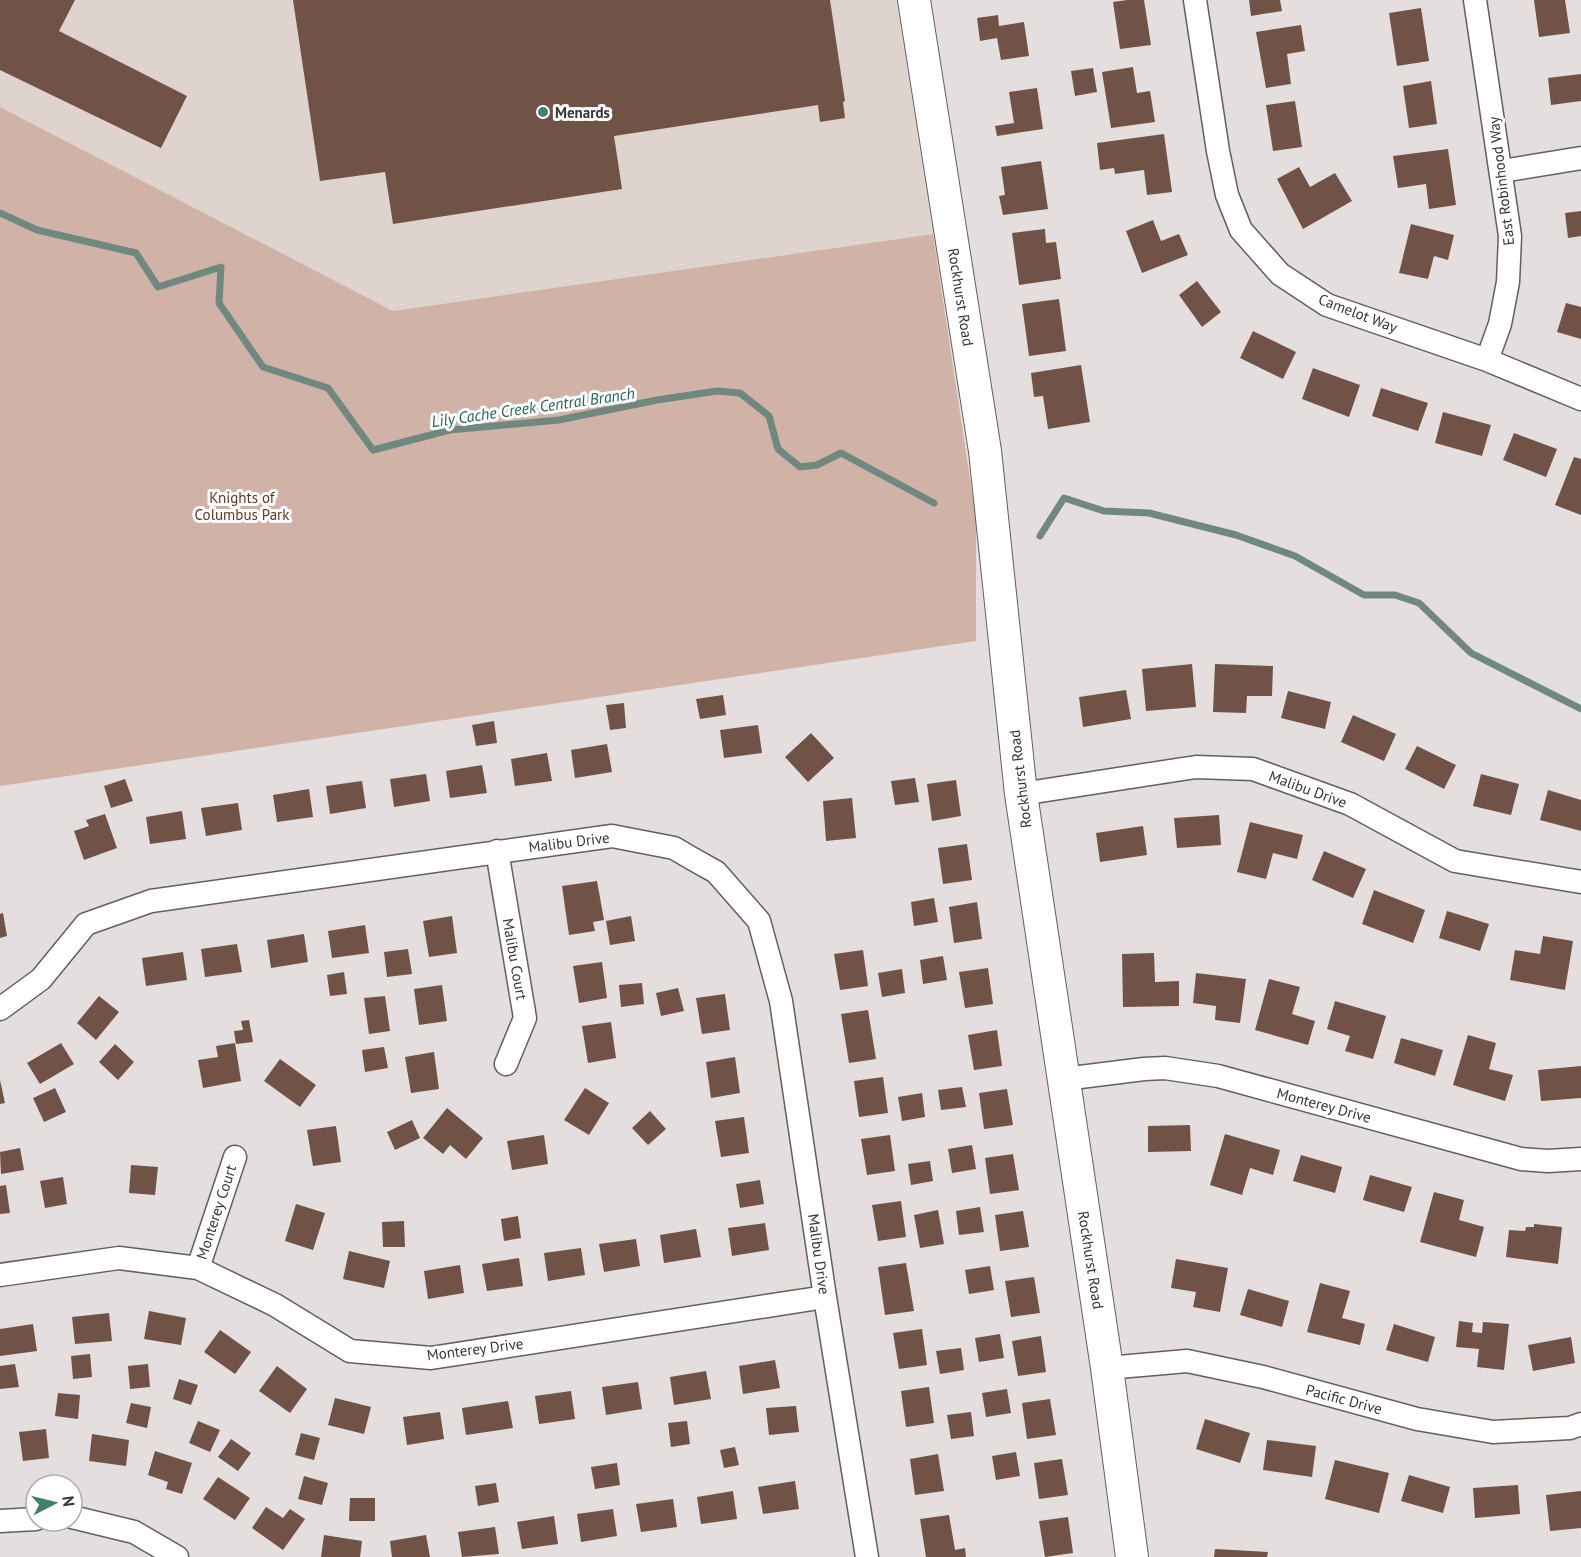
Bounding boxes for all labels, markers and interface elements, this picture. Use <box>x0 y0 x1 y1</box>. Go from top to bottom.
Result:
place label: Menards <box>555 103 610 122</box>
marker: Menards <box>536 105 550 119</box>
street label: East Robinhood Way <box>1484 115 1518 247</box>
street label: Rockhurst Road <box>944 247 978 347</box>
street label: Camelot Way <box>1316 289 1400 337</box>
water label: Lily Cache Creek Central Branch <box>430 383 636 431</box>
park label: Knights of Columbus Park <box>195 488 290 524</box>
street label: Rockhurst Road <box>1005 729 1035 829</box>
street label: Malibu Drive <box>1266 766 1350 812</box>
street label: Malibu Drive <box>527 828 611 856</box>
street label: Malibu Court <box>498 917 532 1001</box>
street label: Monterey Drive <box>1275 1083 1373 1127</box>
street label: Monterey Court <box>192 1162 240 1262</box>
street label: Rockhurst Road <box>1074 1210 1108 1310</box>
street label: Malibu Drive <box>804 1212 834 1296</box>
street label: Monterey Drive <box>426 1334 524 1364</box>
street label: Pacific Drive <box>1304 1380 1384 1418</box>
north arrow <box>24 1473 84 1533</box>
text: N <box>58 1495 79 1508</box>

